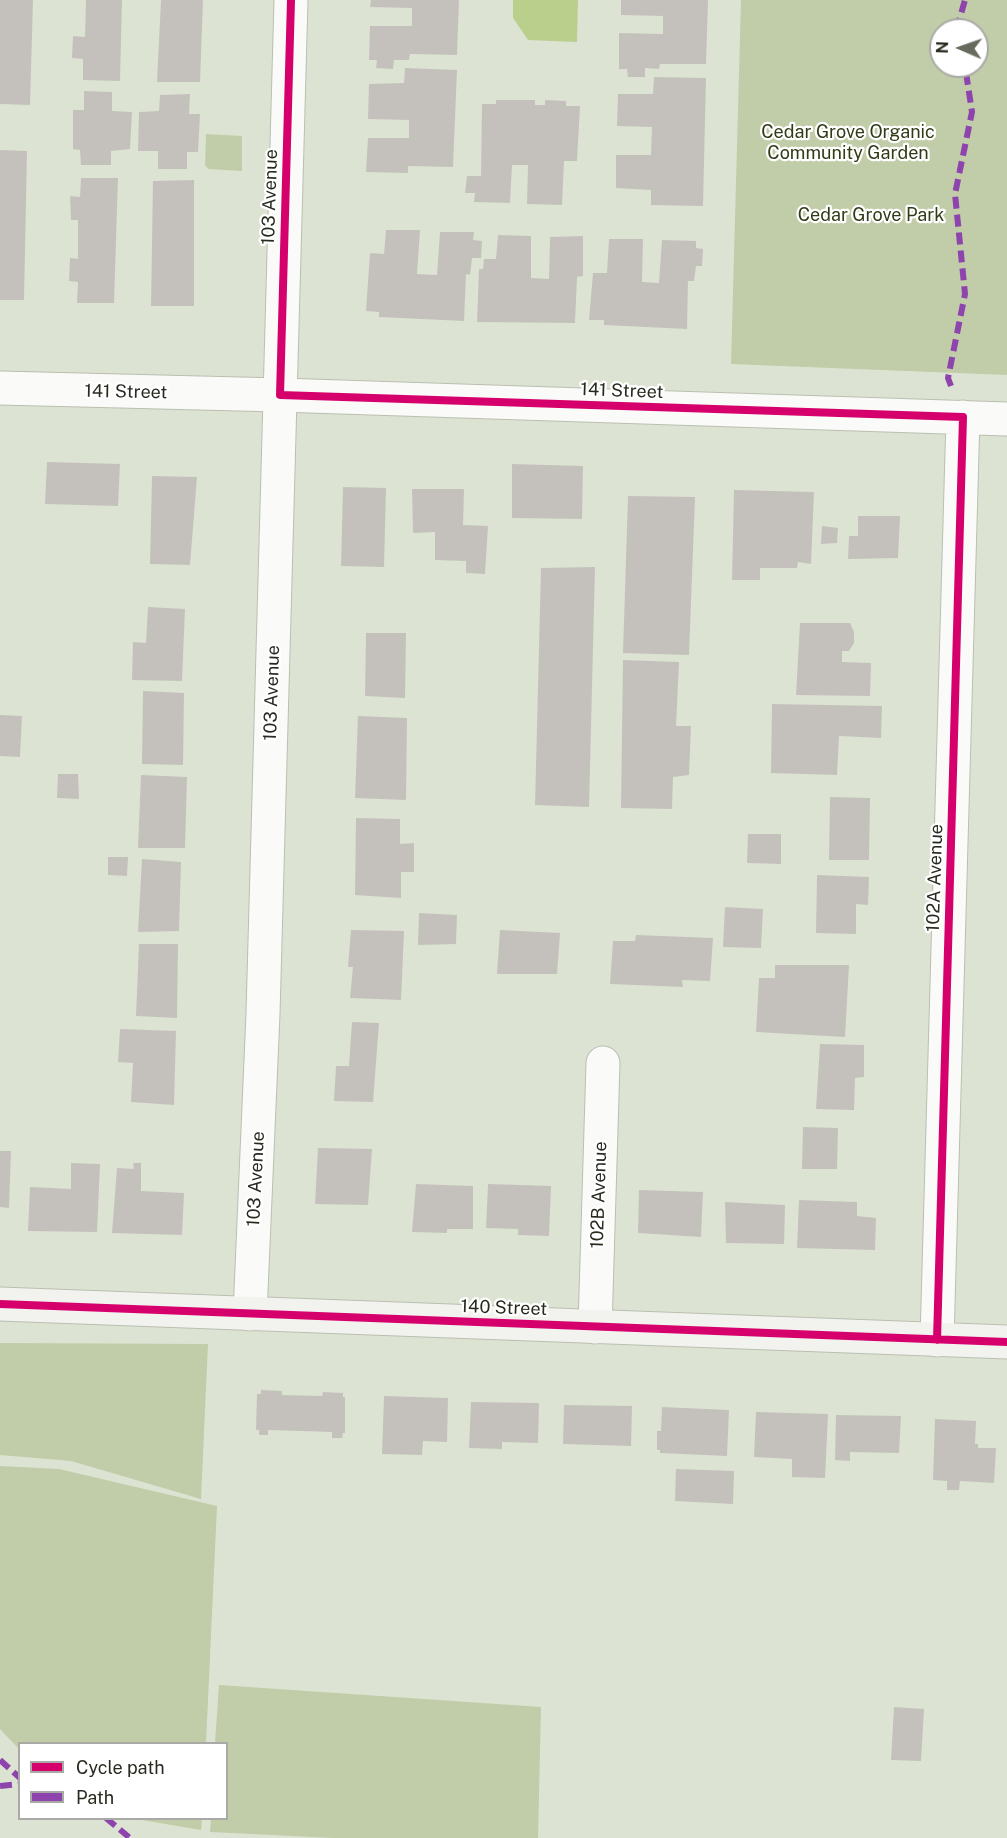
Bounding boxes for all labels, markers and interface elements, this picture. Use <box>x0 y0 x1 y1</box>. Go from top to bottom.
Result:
north arrow <box>929 18 989 78</box>
text: N <box>933 41 952 54</box>
park label: Cedar Grove Organic Community Garden <box>761 121 935 164</box>
street label: 103 Avenue <box>258 149 282 245</box>
park label: Cedar Grove Park <box>798 204 944 226</box>
street label: 141 Street <box>580 379 664 403</box>
street label: 141 Street <box>84 380 168 404</box>
street label: 103 Avenue <box>260 645 284 741</box>
street label: 102A Avenue <box>922 824 948 932</box>
street label: 103 Avenue <box>243 1131 269 1227</box>
street label: 102B Avenue <box>586 1141 612 1249</box>
street label: 140 Street <box>460 1296 548 1320</box>
legend <box>18 1742 228 1820</box>
text: Cycle path <box>76 1757 165 1778</box>
text: Path <box>76 1787 114 1808</box>

